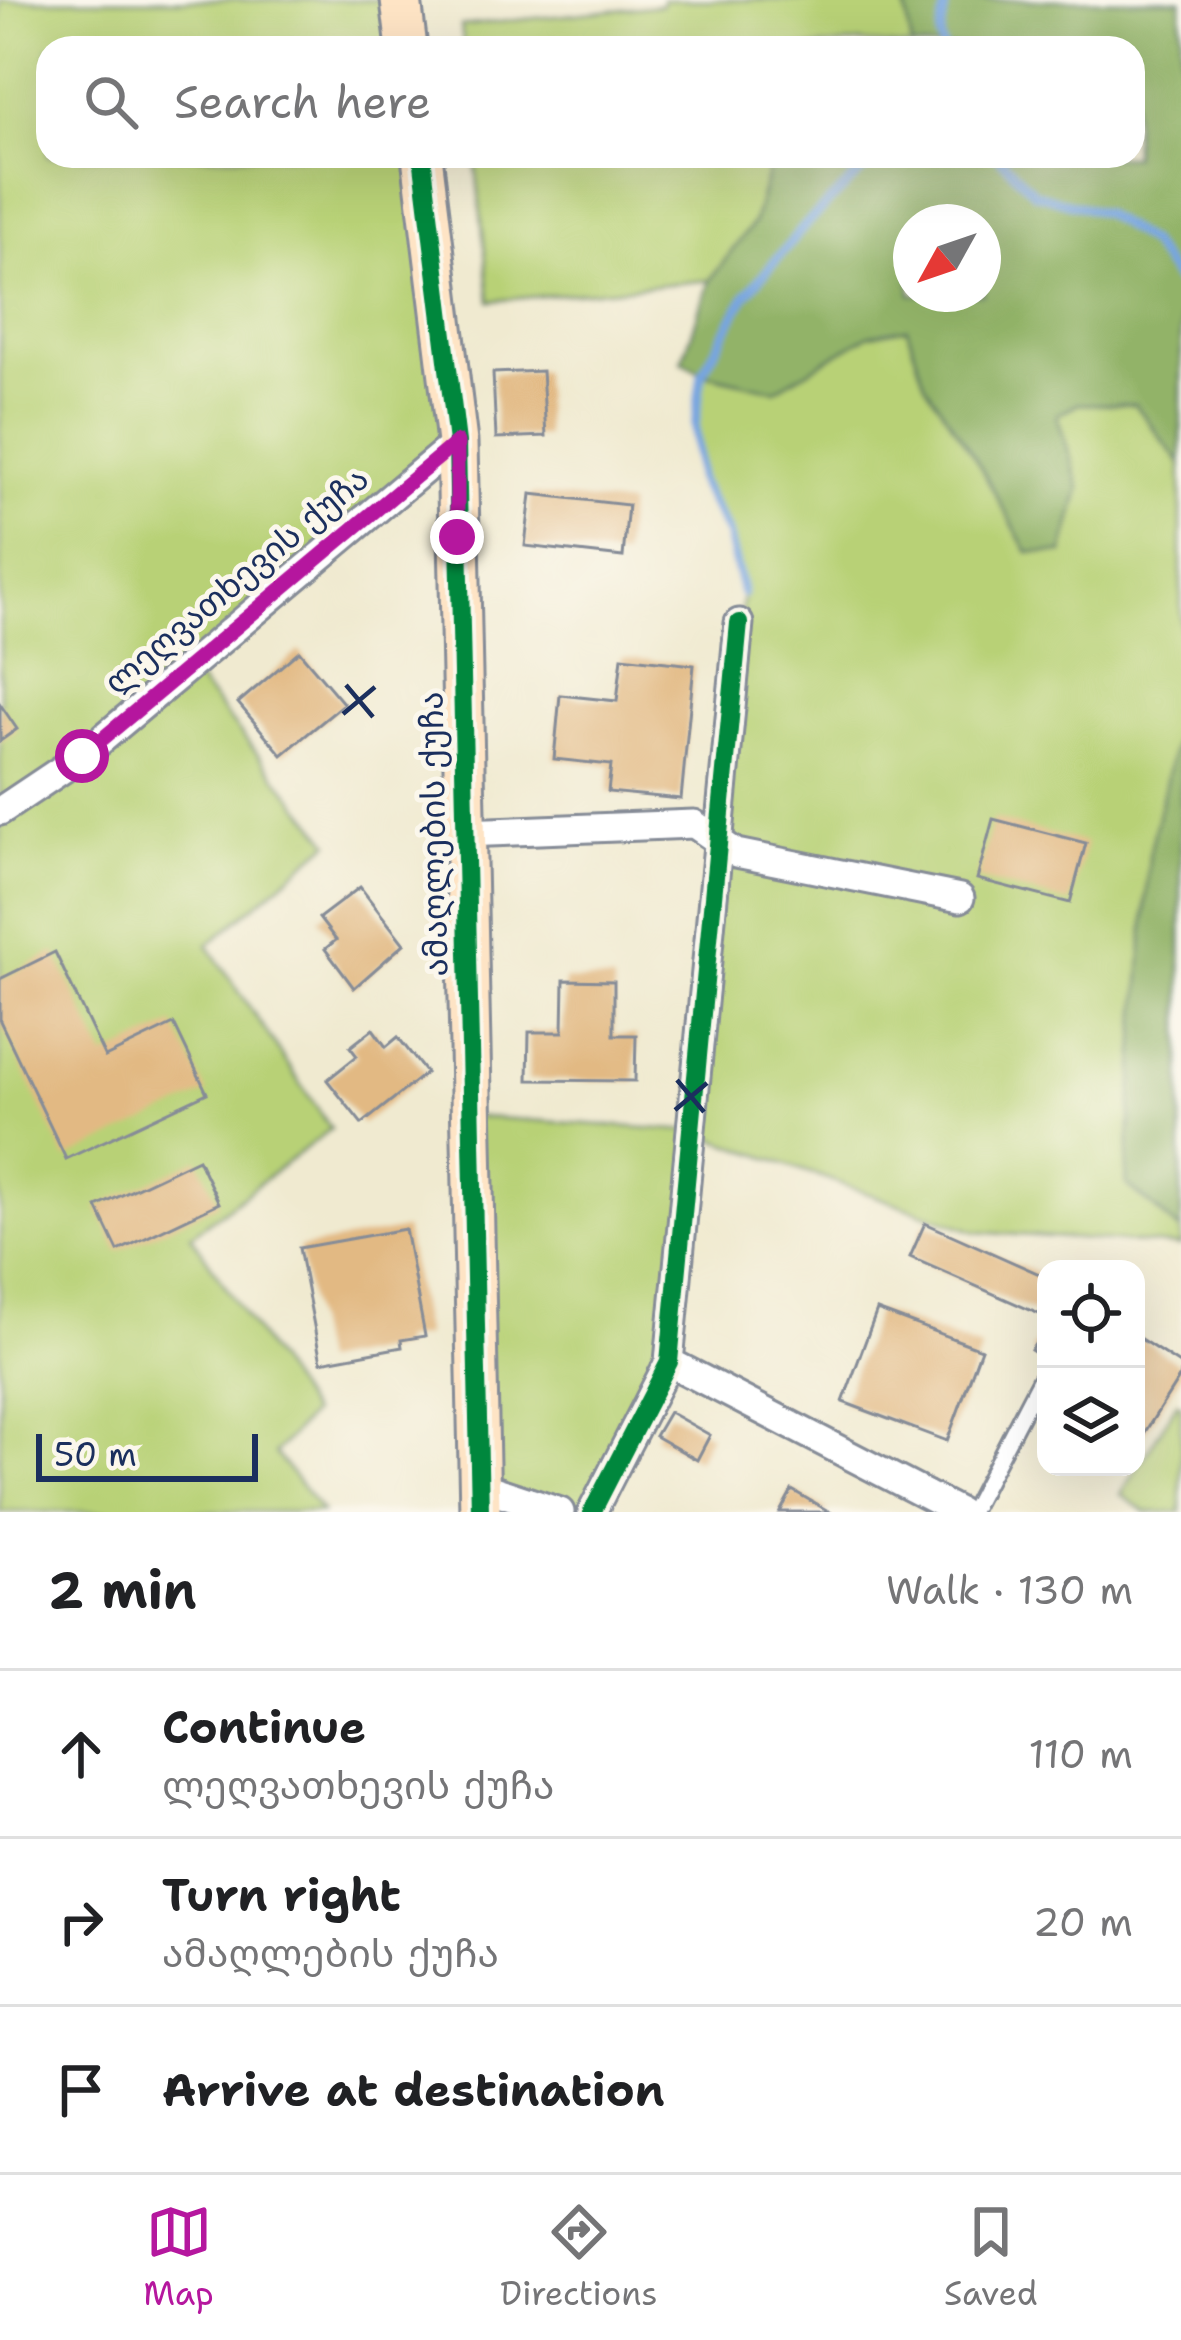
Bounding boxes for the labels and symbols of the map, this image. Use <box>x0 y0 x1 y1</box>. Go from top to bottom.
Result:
north arrow <box>893 204 1001 312</box>
street label: ლეღვათხევის ქუჩა <box>95 456 378 704</box>
route end <box>430 510 484 564</box>
street label: ამაღლების ქუჩა <box>409 691 458 977</box>
route start <box>55 729 109 783</box>
scale bar <box>36 1428 258 1481</box>

